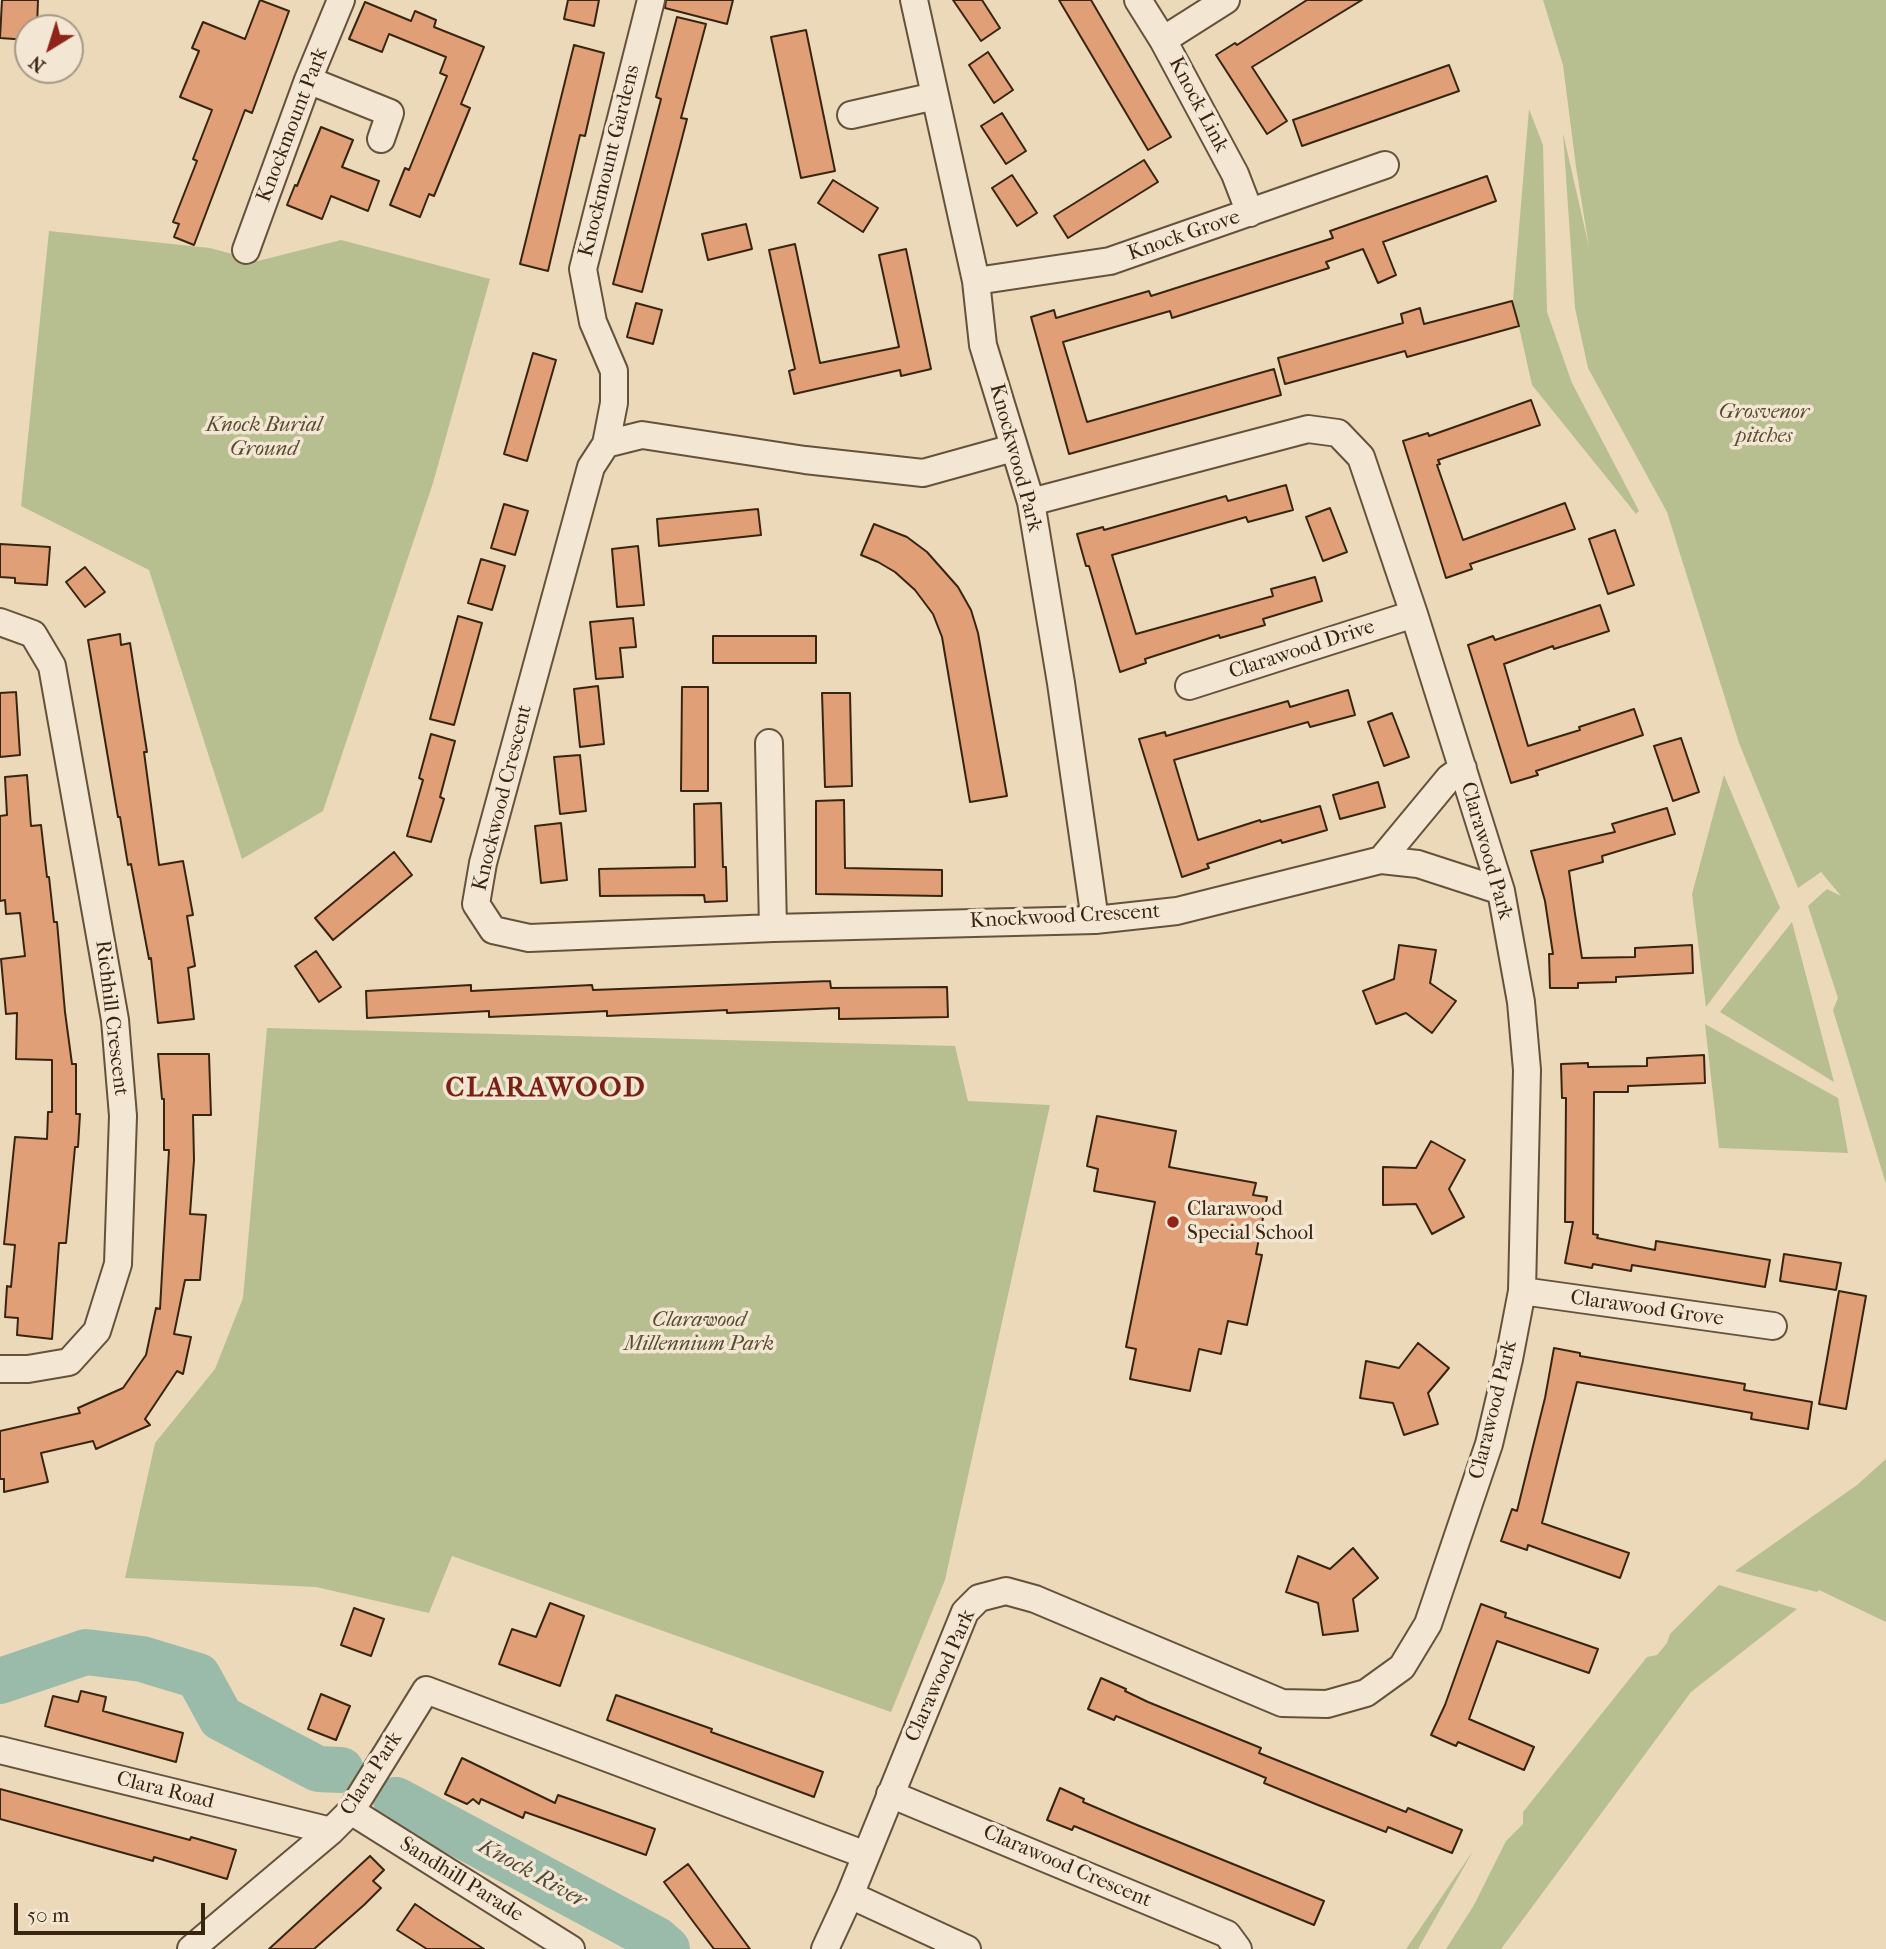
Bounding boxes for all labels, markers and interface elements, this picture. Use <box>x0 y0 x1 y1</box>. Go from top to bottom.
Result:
north arrow <box>14 14 84 84</box>
street label: Knockmount Park <box>252 44 334 206</box>
text: N <box>25 51 50 77</box>
street label: Knock Link <box>1162 53 1234 157</box>
street label: Knockmount Gardens <box>574 62 646 260</box>
street label: Knock Grove <box>1125 205 1243 267</box>
street label: Knockwood Park <box>983 381 1047 535</box>
park label: Grosvenor pitches <box>1719 400 1809 450</box>
park label: Knock Burial Ground <box>206 413 322 463</box>
street label: Clarawood Drive <box>1226 615 1378 685</box>
street label: Knockwood Crescent <box>468 702 538 894</box>
street label: Clarawood Park <box>1454 779 1518 923</box>
street label: Knockwood Crescent <box>969 899 1161 935</box>
street label: Richhill Crescent <box>89 939 133 1097</box>
district label: CLARAWOOD <box>447 1072 645 1106</box>
place label: Clarawood Special School <box>1187 1197 1314 1247</box>
marker: Clarawood Special School <box>1165 1214 1181 1230</box>
street label: Clarawood Grove <box>1569 1286 1725 1332</box>
park label: Clarawood Millennium Park <box>624 1308 774 1358</box>
street label: Clarawood Park <box>1465 1338 1523 1482</box>
street label: Clarawood Park <box>901 1606 981 1746</box>
street label: Clara Park <box>336 1727 408 1821</box>
street label: Clara Road <box>114 1767 216 1815</box>
street label: Clarawood Crescent <box>979 1820 1155 1914</box>
street label: Sandhill Parade <box>395 1832 527 1928</box>
water label: Knock River <box>473 1833 591 1915</box>
scale bar <box>18 1890 208 1934</box>
text: 50 m <box>27 1903 70 1927</box>

